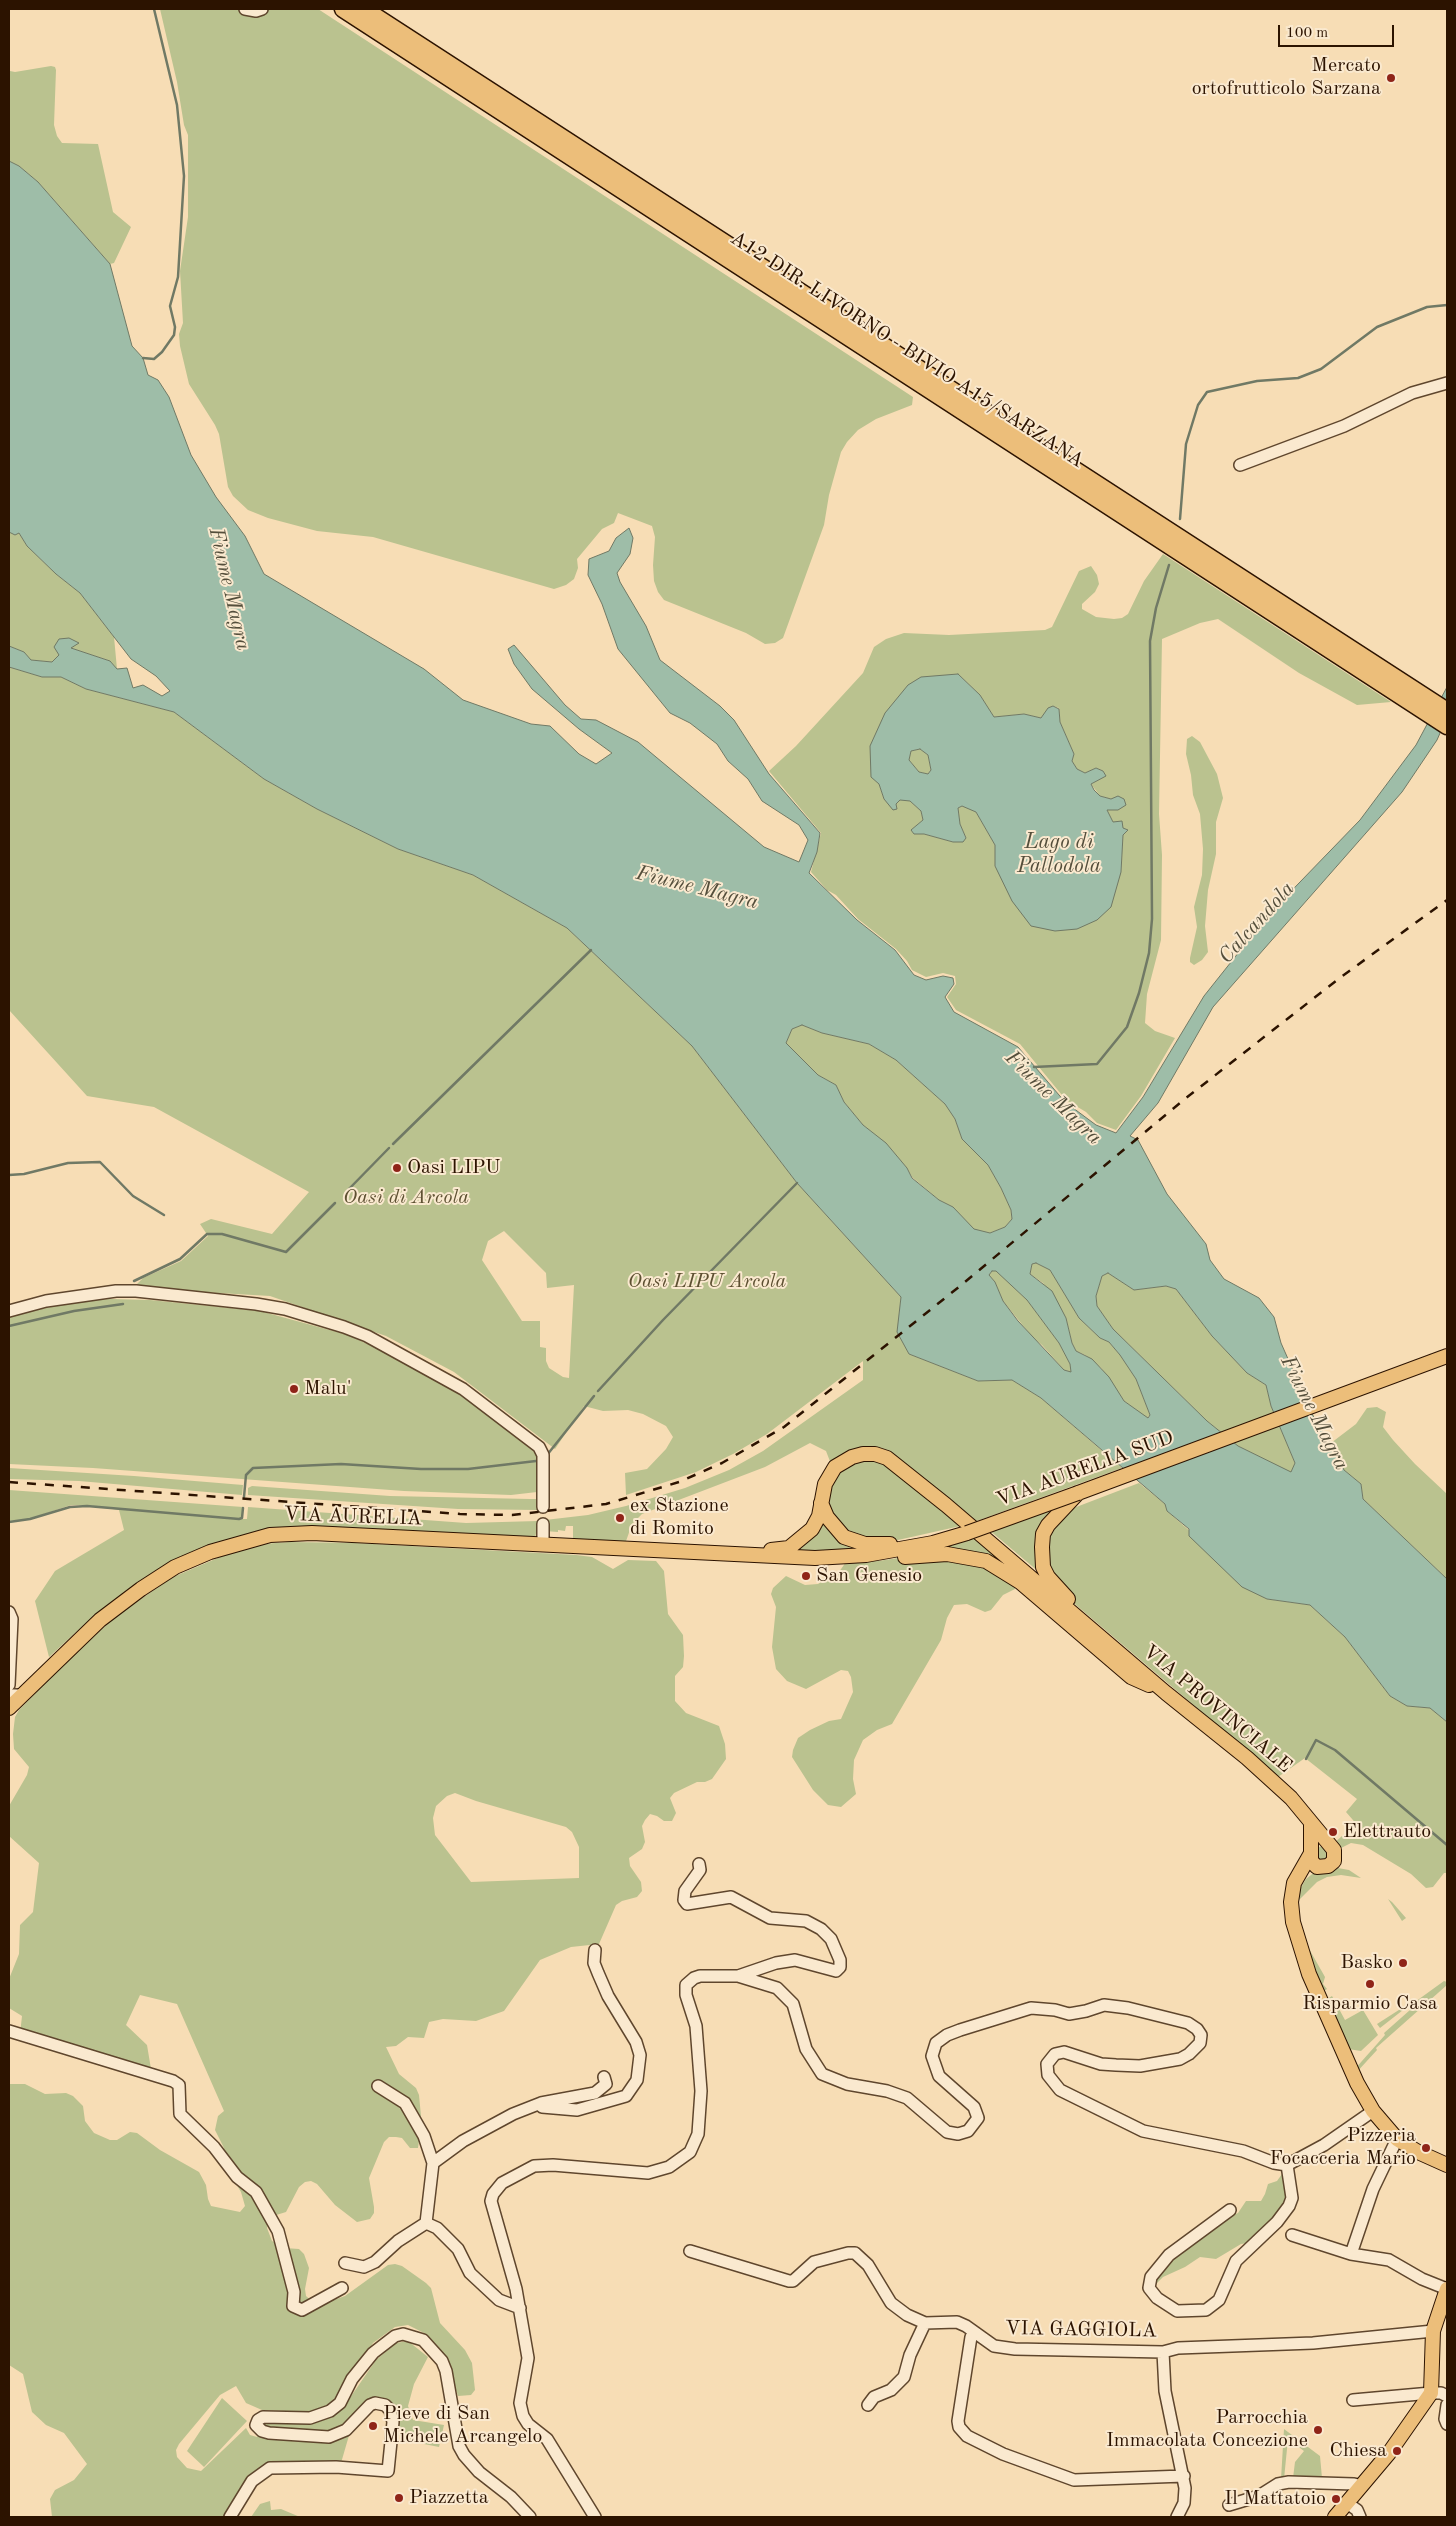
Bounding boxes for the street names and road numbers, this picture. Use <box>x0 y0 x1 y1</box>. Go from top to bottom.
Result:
street label: A12 DIR. LIVORNO - BIVIO A15/SARZANA <box>726 226 1088 474</box>
street label: VIA AURELIA SUD <box>993 1426 1177 1512</box>
street label: VIA AURELIA <box>284 1503 422 1531</box>
street label: VIA PROVINCIALE <box>1138 1640 1296 1778</box>
street label: VIA GAGGIOLA <box>1005 2317 1157 2343</box>

